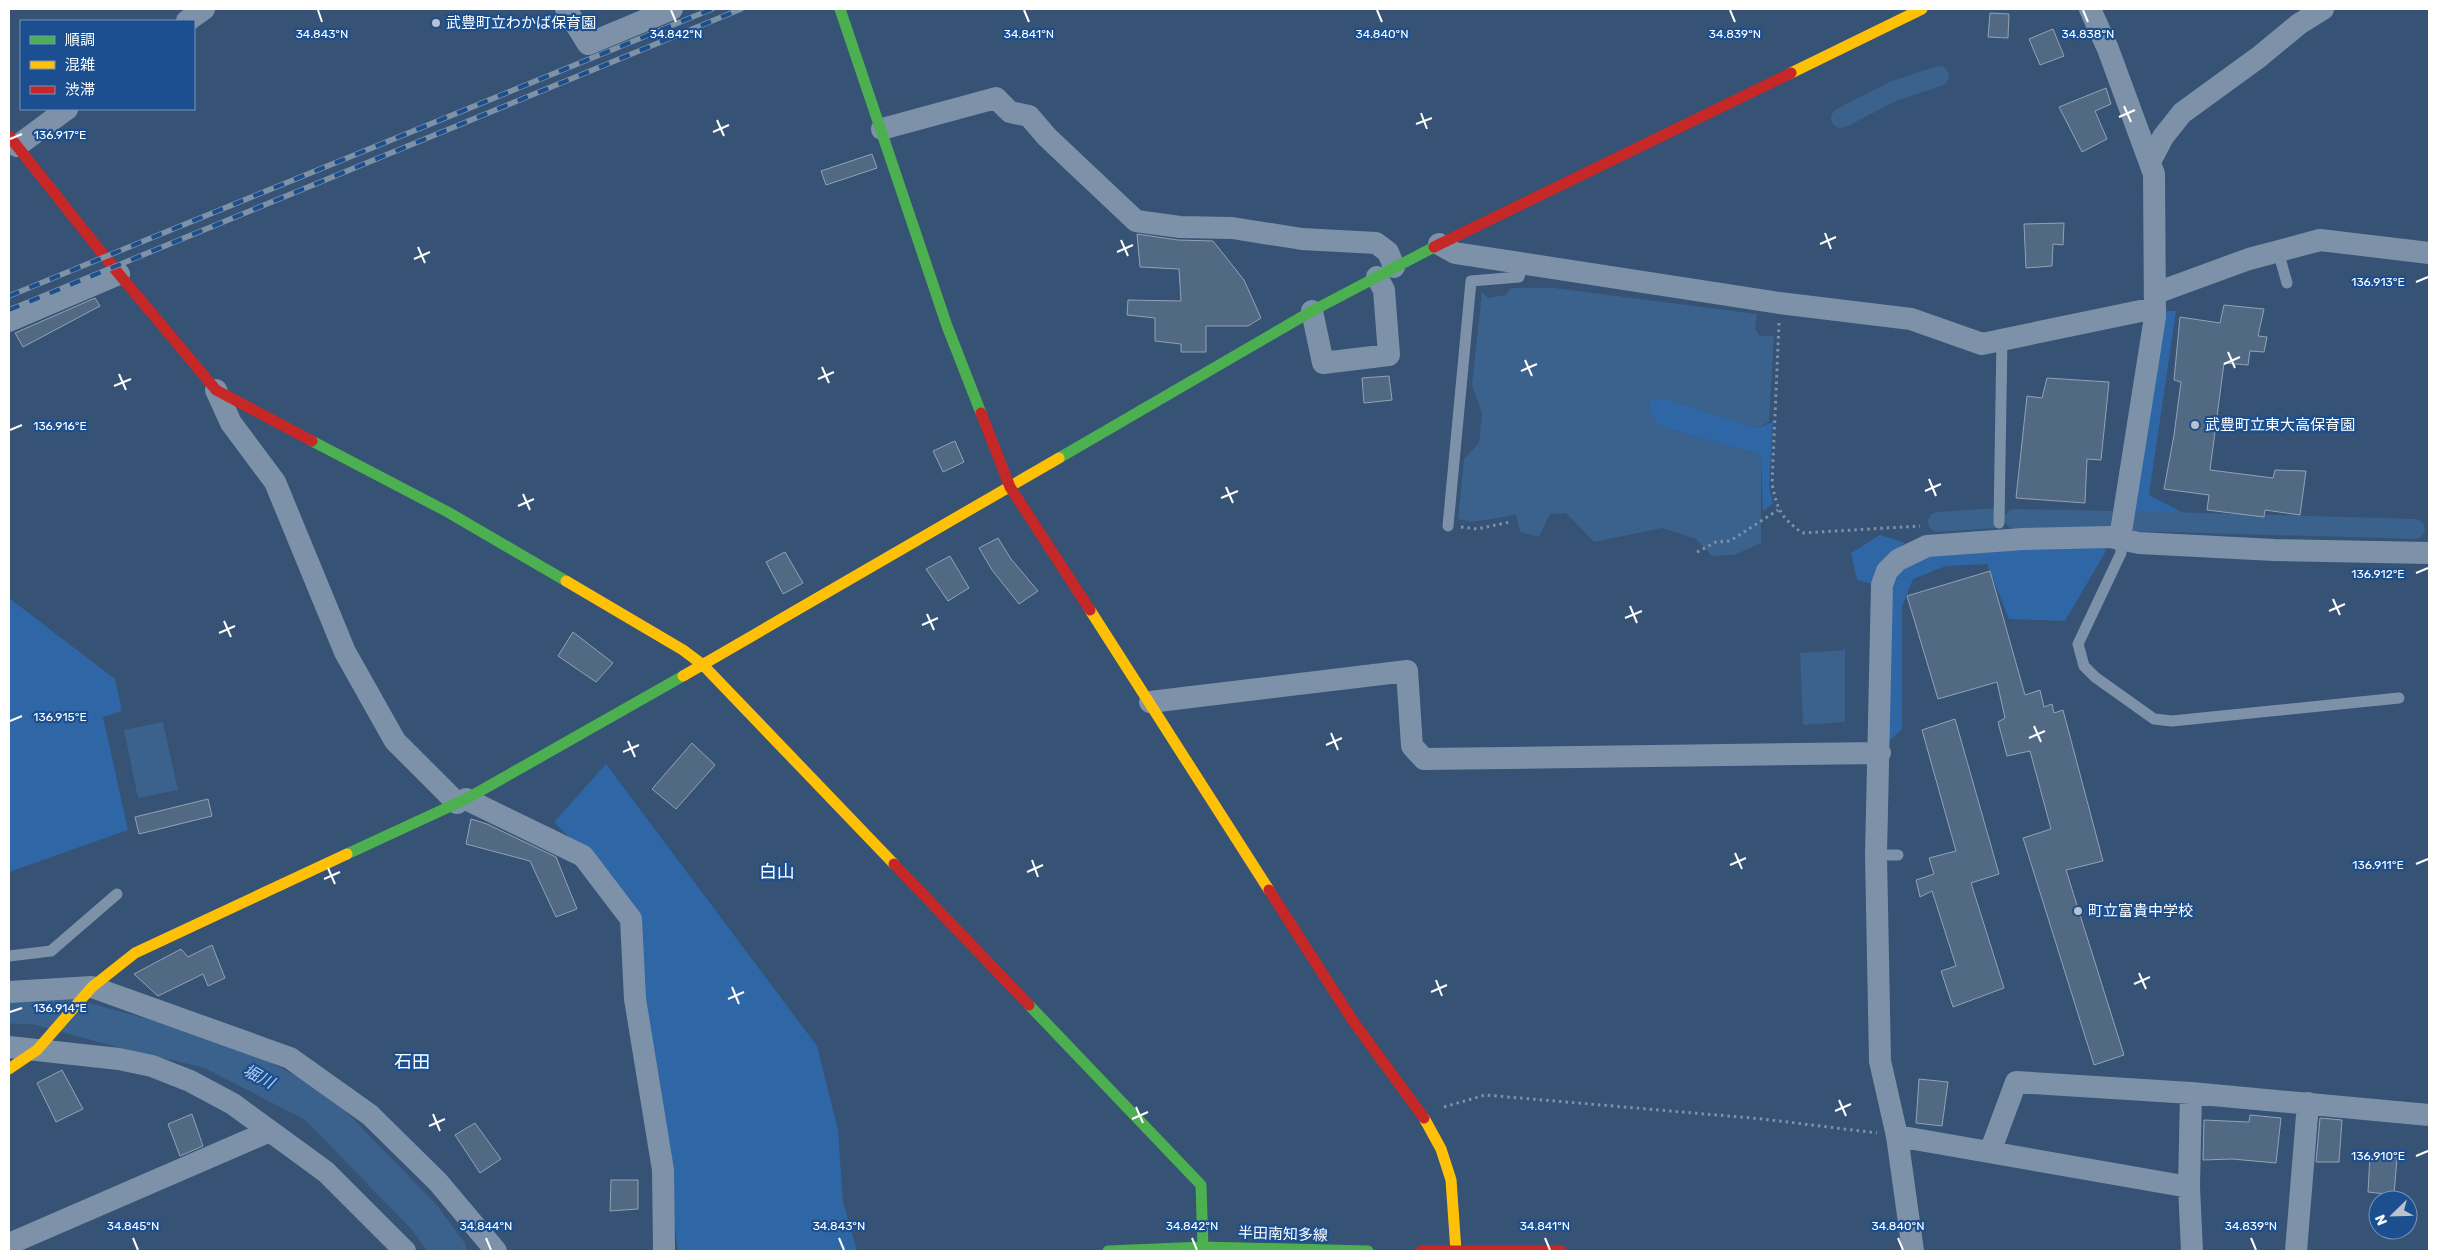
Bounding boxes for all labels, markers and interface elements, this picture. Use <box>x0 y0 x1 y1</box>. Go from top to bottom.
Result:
place label: 武豊町立わかば保育園 <box>446 14 596 32</box>
marker: 武豊町立わかば保育園 <box>430 17 442 29</box>
legend <box>20 20 195 110</box>
text: 34.843°N <box>296 27 348 41</box>
text: 34.842°N <box>650 27 702 41</box>
text: 34.841°N <box>1004 27 1054 41</box>
text: 34.840°N <box>1355 27 1409 41</box>
text: 34.839°N <box>1709 27 1761 41</box>
text: 34.838°N <box>2062 27 2114 41</box>
text: 順調 <box>65 31 95 49</box>
text: 混雑 <box>65 56 95 74</box>
text: 渋滞 <box>65 81 95 99</box>
text: 136.917°E <box>34 128 86 142</box>
text: 136.913°E <box>2351 275 2405 289</box>
place label: 武豊町立東大高保育園 <box>2205 416 2355 434</box>
text: 136.916°E <box>33 419 87 433</box>
marker: 武豊町立東大高保育園 <box>2189 419 2201 431</box>
text: 136.912°E <box>2351 567 2405 581</box>
text: 136.915°E <box>33 710 87 724</box>
text: 136.911°E <box>2352 858 2404 872</box>
district label: 白山 <box>759 861 795 883</box>
place label: 町立富貴中学校 <box>2088 902 2193 920</box>
marker: 町立富貴中学校 <box>2072 905 2084 917</box>
text: 136.914°E <box>33 1001 87 1015</box>
district label: 石田 <box>394 1051 430 1073</box>
water label: 堀川 <box>240 1061 279 1093</box>
text: 136.910°E <box>2351 1149 2405 1163</box>
north arrow <box>2368 1190 2418 1240</box>
text: N <box>2372 1212 2391 1228</box>
text: 34.845°N <box>107 1219 159 1233</box>
text: 34.844°N <box>460 1219 512 1233</box>
text: 34.843°N <box>813 1219 865 1233</box>
text: 34.842°N <box>1166 1219 1218 1233</box>
text: 34.841°N <box>1520 1219 1570 1233</box>
text: 34.840°N <box>1871 1219 1925 1233</box>
text: 34.839°N <box>2225 1219 2277 1233</box>
street label: 半田南知多線 <box>1238 1223 1328 1245</box>

